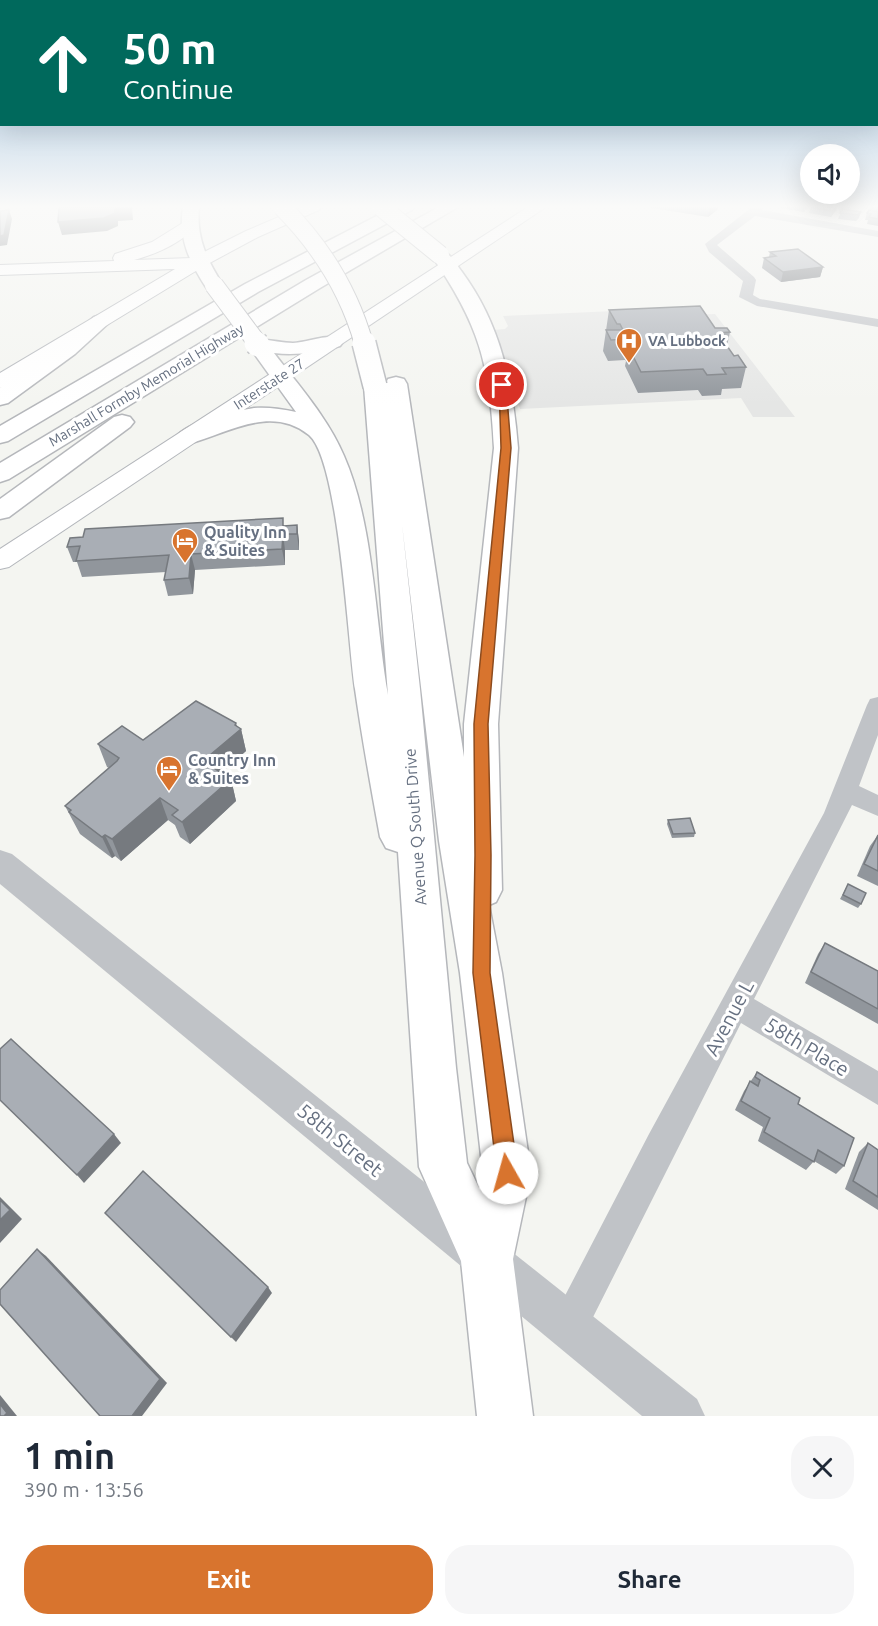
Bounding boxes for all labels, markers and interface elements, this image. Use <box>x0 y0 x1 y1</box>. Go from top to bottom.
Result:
icon: ahead <box>24 24 102 102</box>
text: 50 m <box>123 25 217 72</box>
text: Continue <box>123 74 234 104</box>
map controls <box>800 144 860 204</box>
button: sound <box>800 144 860 204</box>
street label: Marshall Formby Memorial Highway <box>46 320 247 450</box>
hospital icon: VA Lubbock <box>614 326 644 364</box>
place label: VA Lubbock <box>648 333 726 349</box>
street label: Interstate 27 <box>231 355 307 413</box>
pin <box>476 359 527 410</box>
icon: arrive <box>485 368 518 401</box>
place label: Quality Inn & Suites <box>204 523 287 559</box>
hotel icon: Quality Inn & Suites <box>170 526 200 564</box>
street label: Avenue Q South Drive <box>401 748 429 906</box>
place label: Country Inn & Suites <box>188 751 276 787</box>
hotel icon: Country Inn & Suites <box>154 754 184 792</box>
street label: Avenue L <box>699 976 758 1059</box>
street label: 58th Place <box>761 1012 854 1081</box>
street label: 58th Street <box>293 1098 387 1181</box>
position arrow <box>475 1141 539 1205</box>
text: 1 min <box>24 1435 115 1476</box>
button: close <box>791 1436 854 1499</box>
text: 390 m · 13:56 <box>24 1478 144 1501</box>
button: Exit <box>24 1545 433 1614</box>
button: Share <box>445 1545 854 1614</box>

